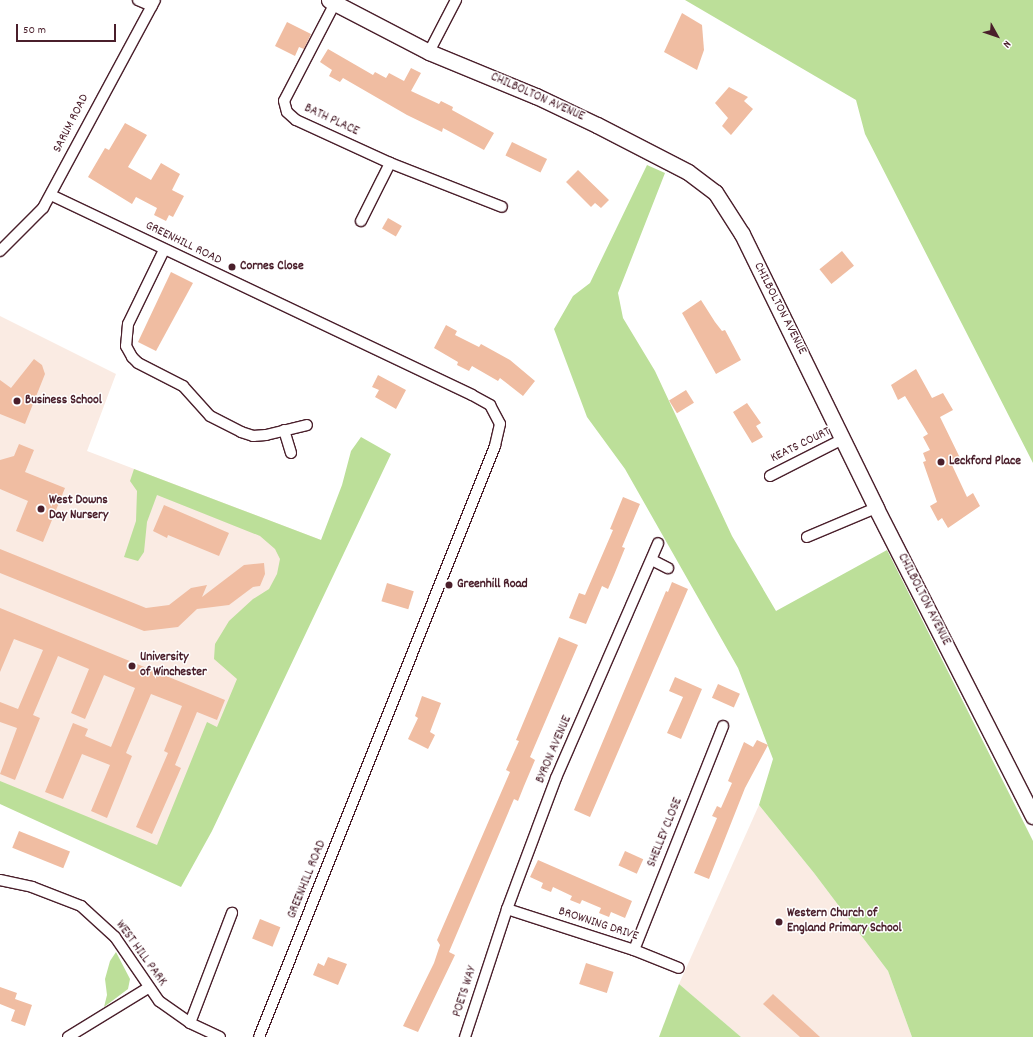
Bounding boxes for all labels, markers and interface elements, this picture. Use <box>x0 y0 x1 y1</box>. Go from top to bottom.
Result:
scale bar <box>18 16 118 42</box>
north arrow <box>977 16 1017 56</box>
text: 50 m <box>23 22 46 39</box>
text: N <box>998 36 1014 51</box>
street label: CHILBOLTON AVENUE <box>488 70 586 126</box>
street label: SARUM ROAD <box>51 92 93 156</box>
street label: BATH PLACE <box>301 102 361 140</box>
street label: GREENHILL ROAD <box>142 219 224 269</box>
place label: Cornes Close <box>240 259 304 275</box>
street label: CHILBOLTON AVENUE <box>749 260 809 358</box>
marker: Cornes Close <box>227 262 237 272</box>
place label: Business School <box>25 393 102 409</box>
marker: Business School <box>12 396 22 406</box>
street label: KEATS COURT <box>769 425 833 467</box>
place label: Leckford Place <box>949 454 1021 470</box>
marker: Leckford Place <box>936 457 946 467</box>
place label: West Downs Day Nursery <box>49 494 108 525</box>
marker: West Downs Day Nursery <box>36 504 46 514</box>
street label: CHILBOLTON AVENUE <box>893 551 953 649</box>
place label: Greenhill Road <box>457 577 528 593</box>
marker: Greenhill Road <box>444 580 454 590</box>
place label: University of Winchester <box>140 651 207 682</box>
marker: University of Winchester <box>127 661 137 671</box>
street label: BYRON AVENUE <box>534 714 576 786</box>
street label: SHELLEY CLOSE <box>645 796 687 870</box>
street label: GREENHILL ROAD <box>285 839 331 921</box>
street label: BROWNING DRIVE <box>556 905 640 945</box>
place label: Western Church of England Primary School <box>787 907 902 938</box>
marker: Western Church of England Primary School <box>774 917 784 927</box>
street label: WEST HILL PARK <box>111 918 169 990</box>
street label: POETS WAY <box>450 965 482 1019</box>

